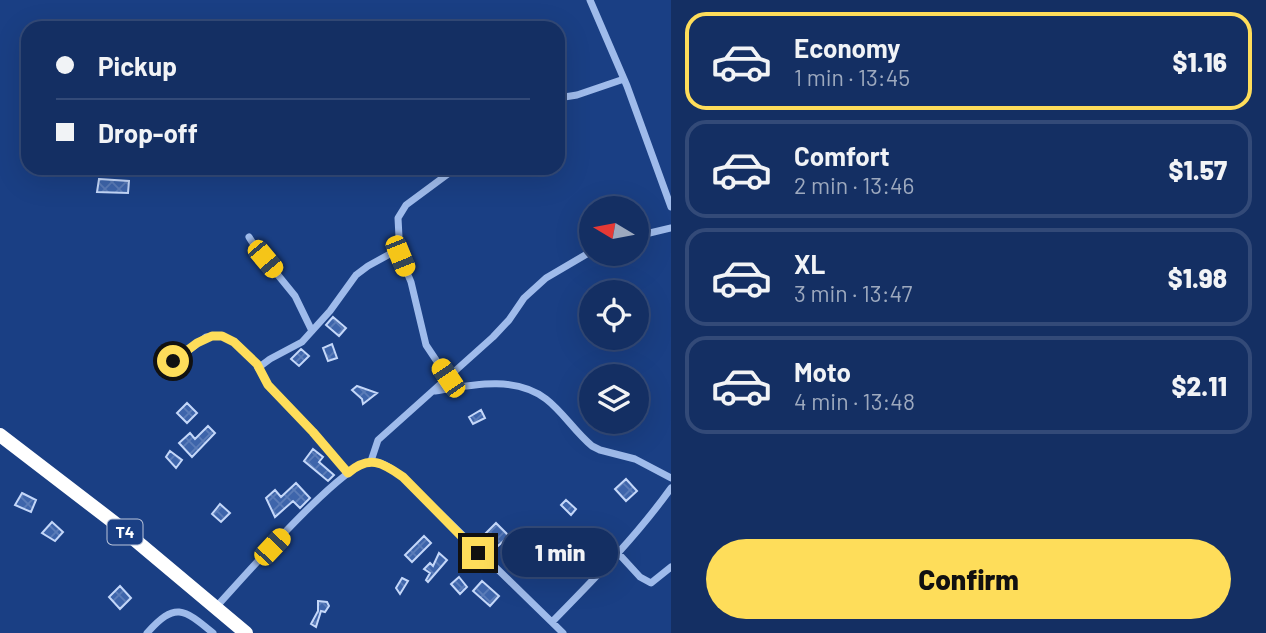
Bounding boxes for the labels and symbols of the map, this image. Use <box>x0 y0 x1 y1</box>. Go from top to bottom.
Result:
north arrow <box>579 196 649 266</box>
car <box>383 233 418 279</box>
car <box>244 236 287 282</box>
route start <box>157 345 189 377</box>
car <box>428 355 469 401</box>
road number: T4 <box>108 520 142 544</box>
car <box>250 524 295 570</box>
callout: 1 min <box>503 528 618 578</box>
route end <box>462 537 494 569</box>

